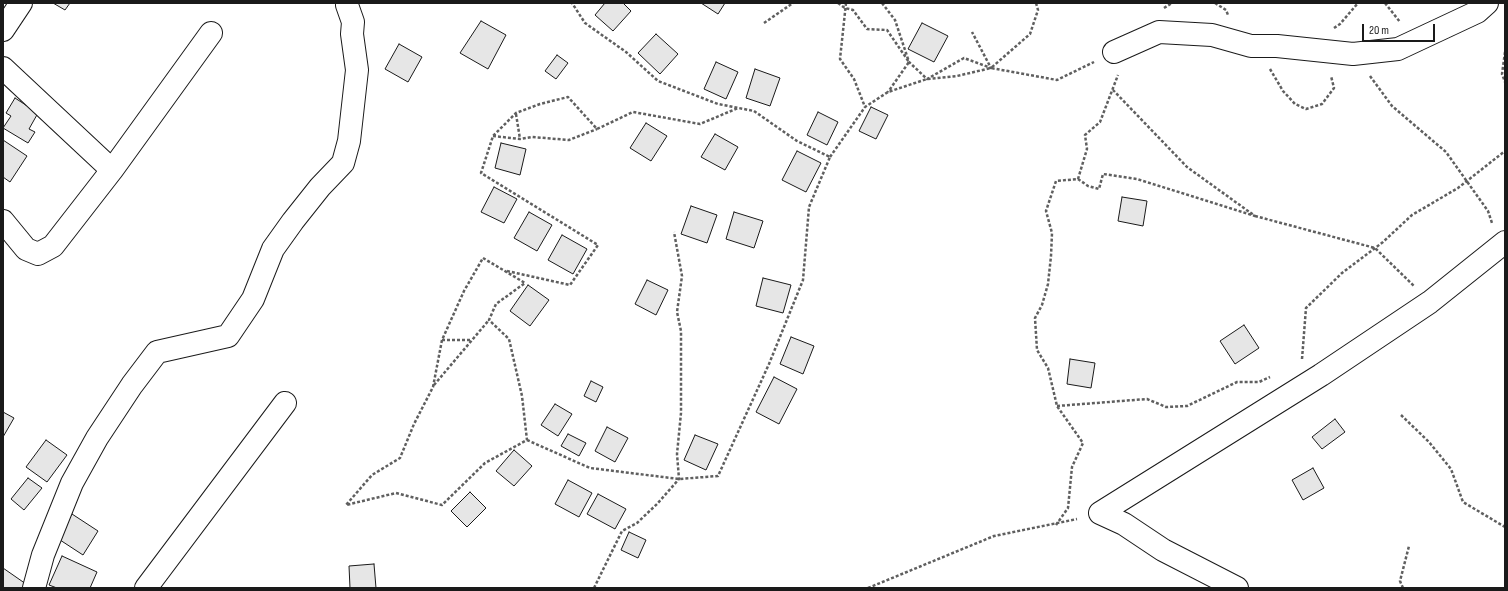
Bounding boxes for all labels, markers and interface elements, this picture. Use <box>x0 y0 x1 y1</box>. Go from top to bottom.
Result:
scale bar <box>1364 16 1437 42</box>
text: 20 m <box>1369 23 1389 38</box>

